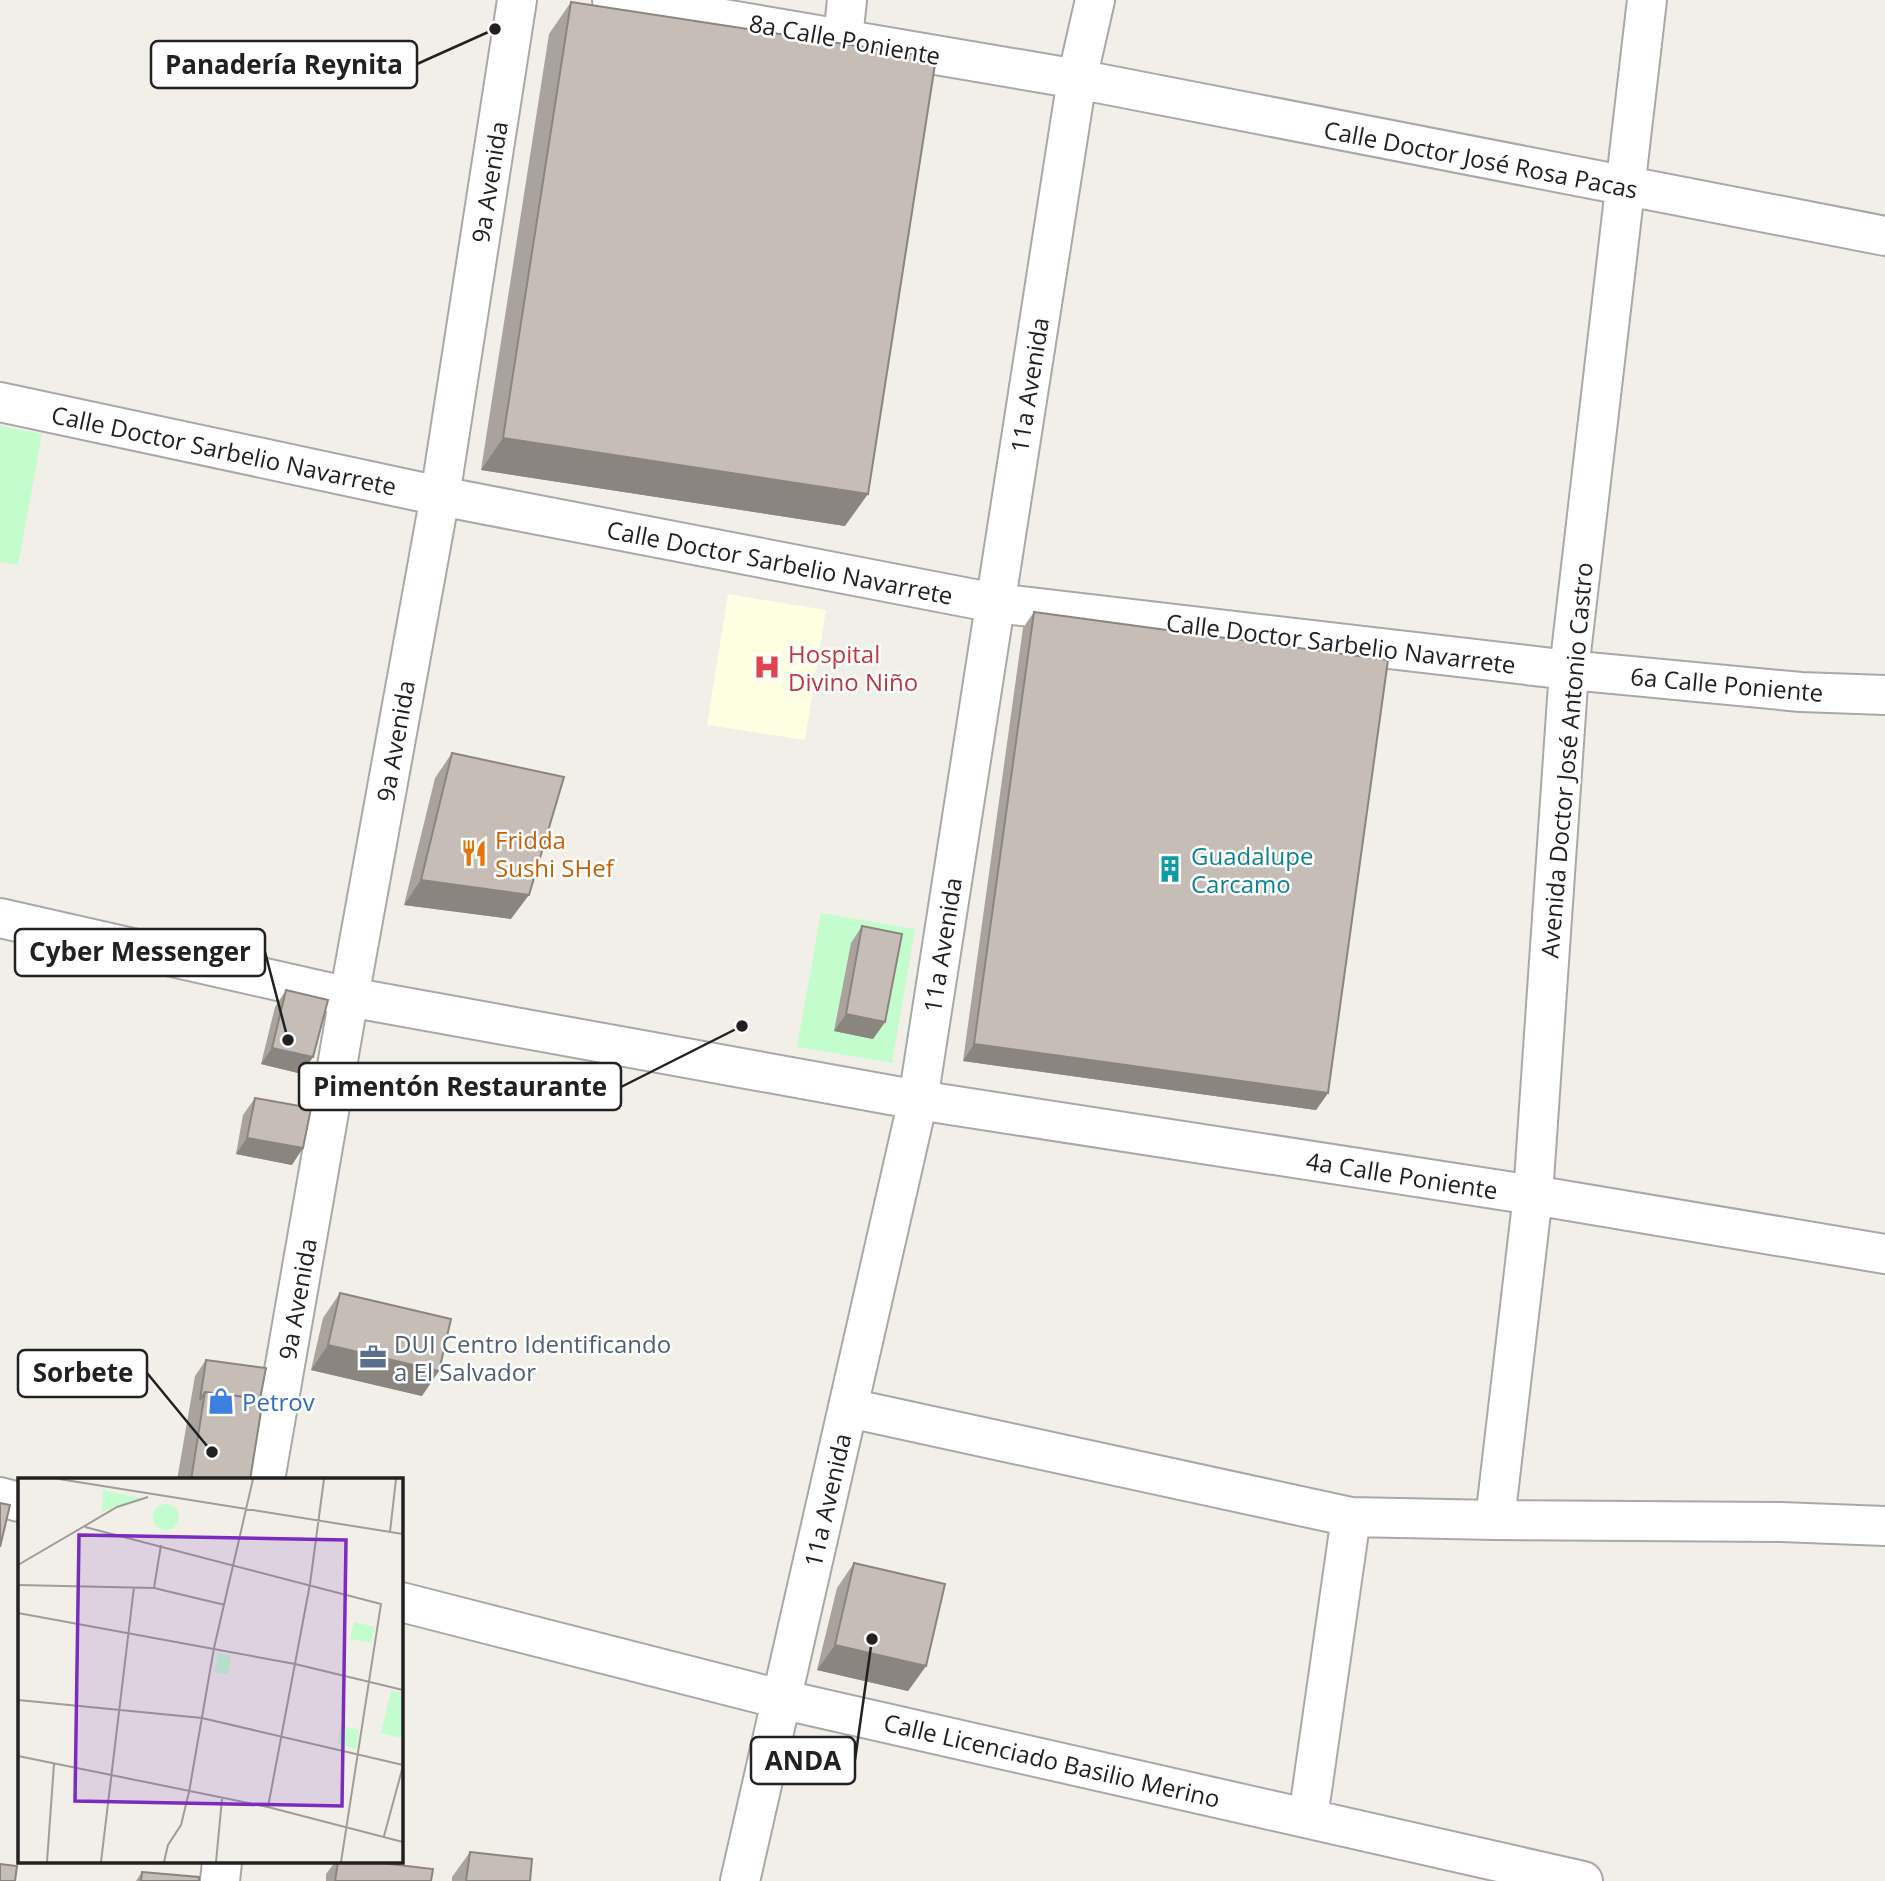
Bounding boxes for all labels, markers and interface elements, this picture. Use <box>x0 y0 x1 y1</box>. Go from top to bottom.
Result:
street label: 8a Calle Poniente <box>747 6 943 72</box>
callout: Panadería Reynita <box>151 41 417 88</box>
text: Panadería Reynita <box>165 46 403 82</box>
street label: Calle Doctor José Rosa Pacas <box>1321 112 1641 206</box>
street label: 9a Avenida <box>463 119 515 245</box>
street label: 11a Avenida <box>1002 315 1056 455</box>
street label: Calle Doctor Sarbelio Navarrete <box>49 397 399 503</box>
street label: Calle Doctor Sarbelio Navarrete <box>604 512 956 612</box>
street label: Avenida Doctor José Antonio Castro <box>1532 561 1600 959</box>
street label: Calle Doctor Sarbelio Navarrete <box>1164 605 1518 681</box>
place label: Hospital Divino Niño <box>788 637 918 698</box>
hospital icon: Hospital Divino Niño <box>752 652 782 682</box>
street label: 6a Calle Poniente <box>1629 659 1825 709</box>
street label: 9a Avenida <box>368 678 422 804</box>
place label: Fridda Sushi SHef <box>495 823 616 884</box>
restaurant icon: Fridda Sushi SHef <box>459 838 489 868</box>
place label: Guadalupe Carcamo <box>1191 839 1313 900</box>
building icon: Guadalupe Carcamo <box>1155 854 1185 884</box>
street label: 11a Avenida <box>915 875 969 1015</box>
callout: Cyber Messenger <box>15 929 265 976</box>
text: Cyber Messenger <box>29 933 251 969</box>
callout: Pimentón Restaurante <box>299 1063 621 1110</box>
text: Pimentón Restaurante <box>313 1068 607 1104</box>
street label: 4a Calle Poniente <box>1304 1144 1500 1206</box>
street label: 9a Avenida <box>270 1236 324 1362</box>
place label: DUI Centro Identificando a El Salvador <box>394 1327 671 1388</box>
office icon: DUI Centro Identificando a El Salvador <box>358 1342 388 1372</box>
callout: Sorbete <box>18 1350 147 1397</box>
text: Sorbete <box>33 1354 133 1390</box>
place label: Petrov <box>242 1385 315 1418</box>
shop icon: Petrov <box>206 1386 236 1416</box>
street label: 11a Avenida <box>796 1430 858 1570</box>
inset map <box>18 1478 402 1864</box>
street label: Calle Licenciado Basilio Merino <box>881 1705 1223 1815</box>
callout: ANDA <box>751 1737 855 1784</box>
text: ANDA <box>765 1742 841 1778</box>

